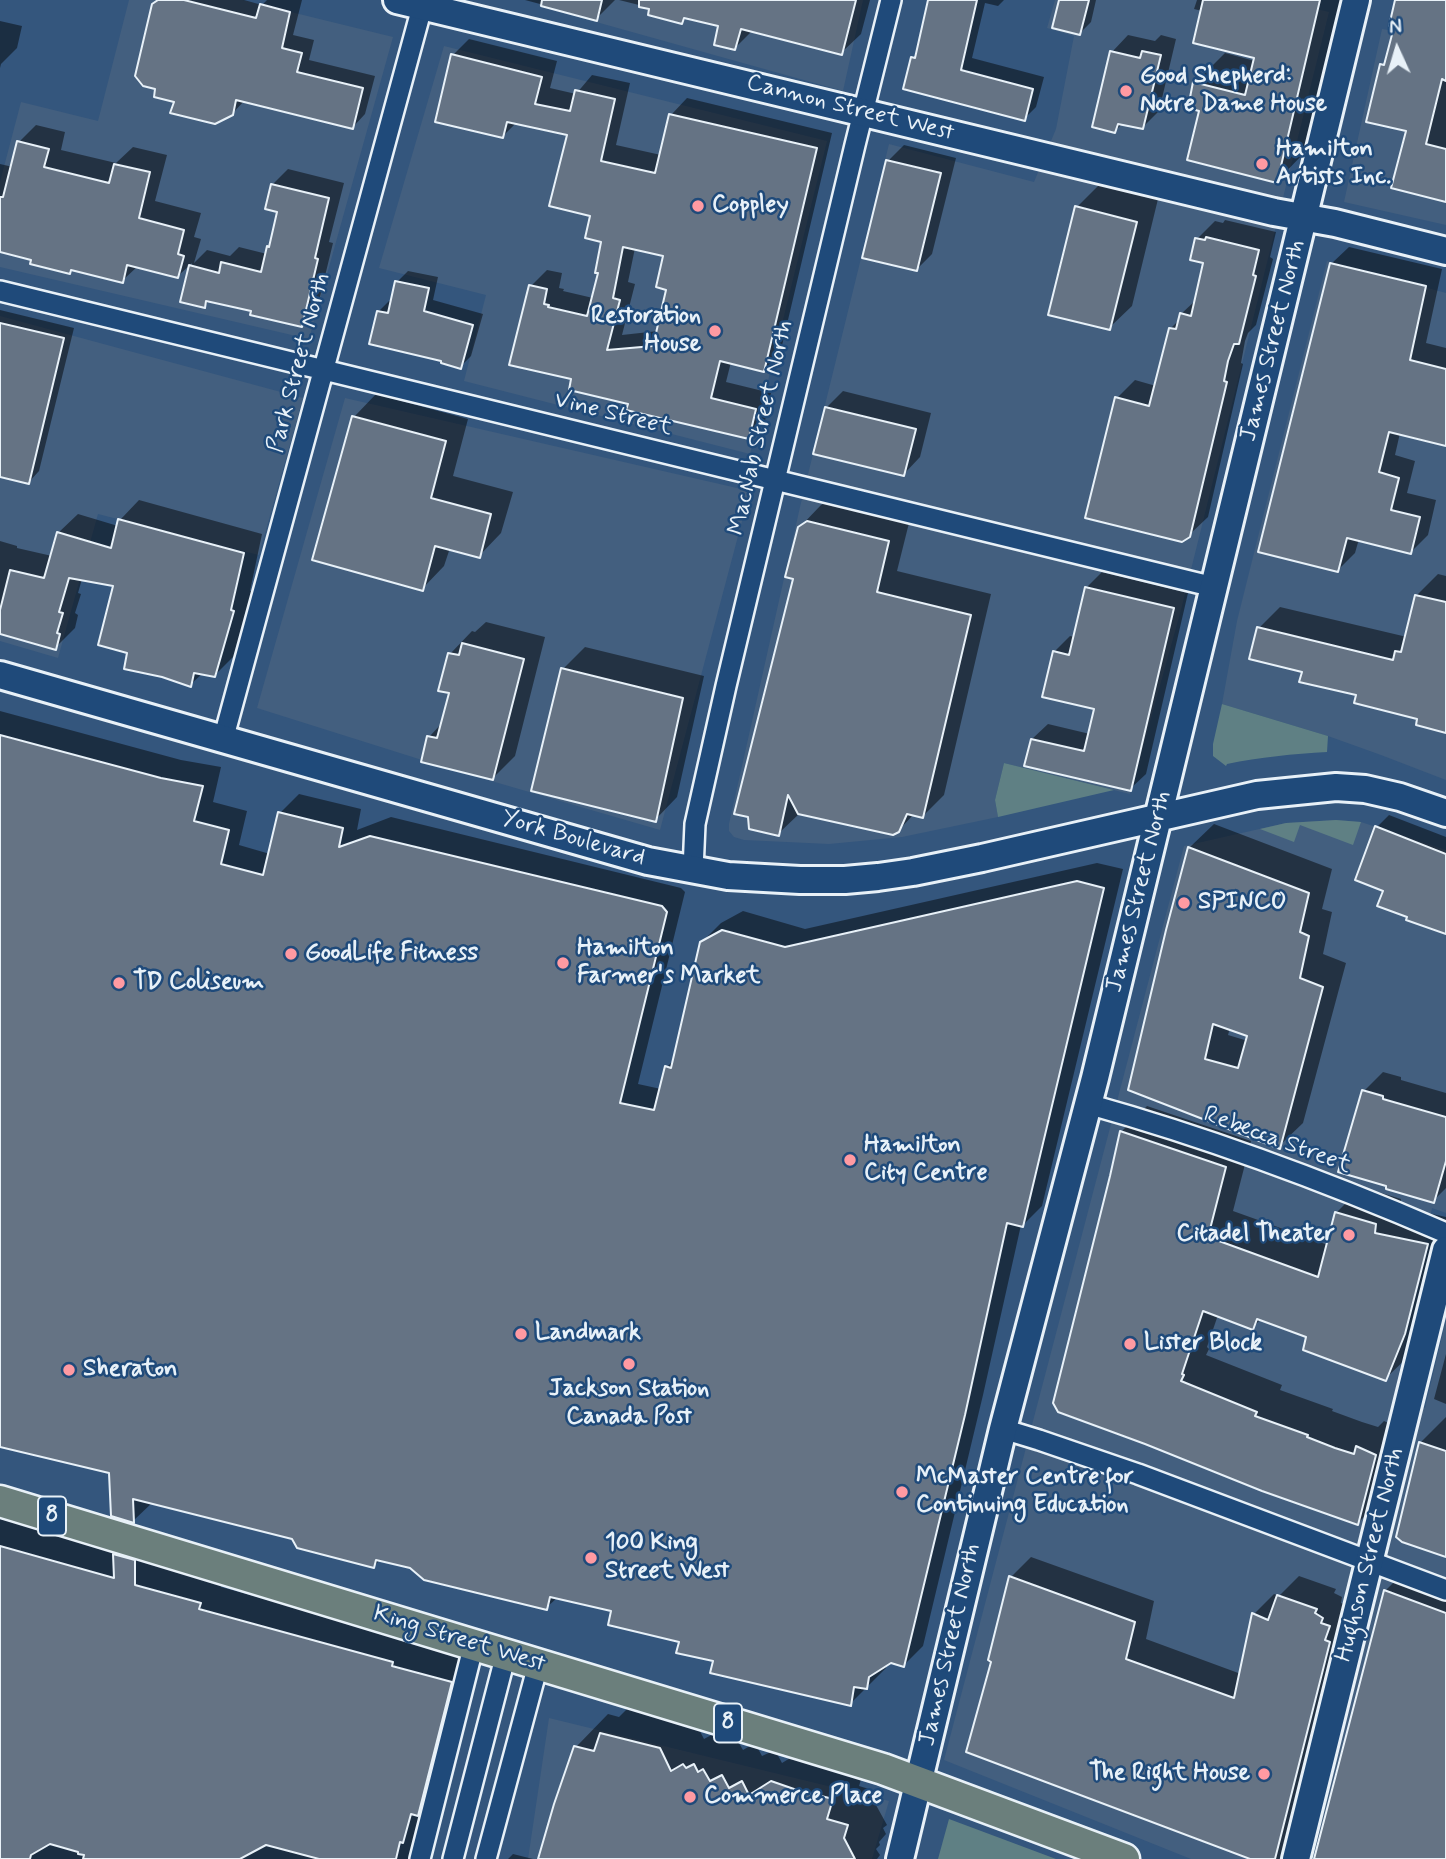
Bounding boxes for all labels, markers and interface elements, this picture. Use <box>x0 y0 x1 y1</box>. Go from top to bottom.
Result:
north arrow <box>1362 14 1432 84</box>
text: N <box>1388 15 1403 40</box>
place label: Good Shepherd: Notre Dame House <box>1140 63 1327 119</box>
street label: Cannon Street West <box>743 69 957 149</box>
marker: Good Shepherd: Notre Dame House <box>1118 83 1134 99</box>
place label: Hamilton Artists Inc. <box>1276 136 1391 192</box>
marker: Hamilton Artists Inc. <box>1254 156 1270 172</box>
place label: Coppley <box>712 192 789 220</box>
marker: Coppley <box>690 198 706 214</box>
street label: James Street North <box>1235 237 1313 445</box>
street label: Park Street North <box>262 270 338 456</box>
place label: Restoration House <box>591 303 701 359</box>
street label: MacNab Street North <box>723 318 801 538</box>
marker: Restoration House <box>707 323 723 339</box>
street label: Vine Street <box>551 386 675 444</box>
street label: James Street North <box>1101 788 1179 996</box>
street label: York Boulevard <box>498 805 648 873</box>
place label: SPINCO <box>1198 889 1286 917</box>
marker: SPINCO <box>1176 895 1192 911</box>
place label: Hamilton Farmer's Market <box>577 935 760 991</box>
place label: GoodLife Fitness <box>305 940 478 968</box>
marker: GoodLife Fitness <box>283 946 299 962</box>
marker: Hamilton Farmer's Market <box>555 955 571 971</box>
place label: TD Coliseum <box>133 969 264 997</box>
marker: TD Coliseum <box>111 975 127 991</box>
street label: Rebecca Street <box>1199 1101 1355 1181</box>
place label: Hamilton City Centre <box>864 1132 987 1188</box>
marker: Hamilton City Centre <box>842 1152 858 1168</box>
place label: Citadel Theater <box>1177 1221 1335 1249</box>
marker: Citadel Theater <box>1341 1227 1357 1243</box>
place label: Landmark <box>535 1320 641 1348</box>
marker: Landmark <box>513 1326 529 1342</box>
place label: Lister Block <box>1144 1330 1262 1358</box>
marker: Lister Block <box>1122 1336 1138 1352</box>
place label: Sheraton <box>83 1356 178 1384</box>
marker: Jackson Station Canada Post <box>621 1356 637 1372</box>
marker: Sheraton <box>61 1362 77 1378</box>
place label: Jackson Station Canada Post <box>549 1376 709 1432</box>
street label: Hughson Street North <box>1330 1445 1412 1665</box>
place label: McMaster Centre for Continuing Education <box>916 1464 1134 1520</box>
marker: McMaster Centre for Continuing Education <box>894 1484 910 1500</box>
road number: 8 <box>38 1497 66 1536</box>
place label: 100 King Street West <box>605 1530 729 1586</box>
street label: James Street North <box>914 1541 988 1749</box>
marker: 100 King Street West <box>583 1550 599 1566</box>
street label: King Street West <box>369 1600 549 1680</box>
road number: 8 <box>714 1704 742 1742</box>
place label: The Right House <box>1089 1760 1250 1788</box>
marker: The Right House <box>1256 1766 1272 1782</box>
place label: Commerce Place <box>704 1783 882 1811</box>
marker: Commerce Place <box>682 1789 698 1805</box>

